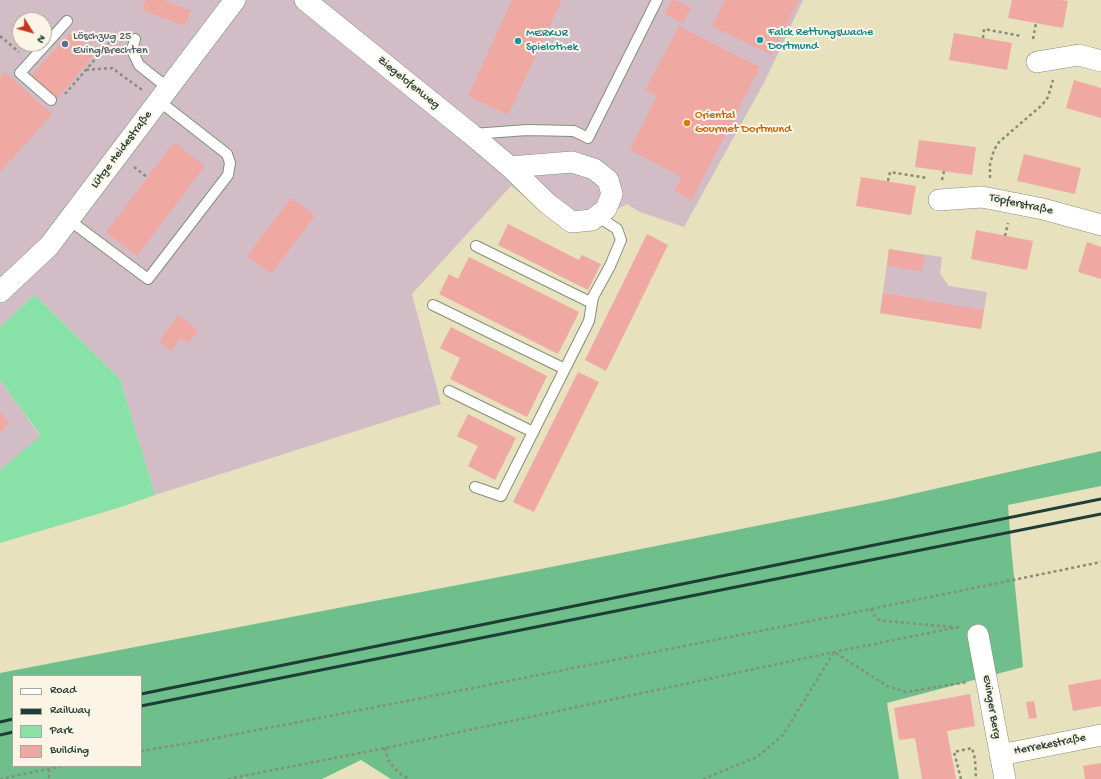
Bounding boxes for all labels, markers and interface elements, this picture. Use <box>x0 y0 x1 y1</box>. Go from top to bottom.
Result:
north arrow <box>12 12 52 52</box>
place label: Falck Rettungswache Dortmund <box>768 26 873 54</box>
place label: MERKUR Spielothek <box>526 27 578 55</box>
place label: Löschzug 25 Eving/Brechten <box>73 30 148 58</box>
text: N <box>34 32 48 45</box>
marker: Falck Rettungswache Dortmund <box>755 35 765 45</box>
marker: MERKUR Spielothek <box>513 36 523 46</box>
marker: Löschzug 25 Eving/Brechten <box>60 39 70 49</box>
street label: Ziegelofenweg <box>374 53 442 113</box>
street label: Lütge Heidestraße <box>88 108 156 192</box>
place label: Oriental Gourmet Dortmund <box>695 109 791 137</box>
marker: Oriental Gourmet Dortmund <box>682 118 692 128</box>
street label: Töpferstraße <box>988 191 1054 219</box>
street label: Evinger Berg <box>978 674 1004 740</box>
legend <box>12 675 142 767</box>
text: Road <box>50 684 76 698</box>
text: Railway <box>50 704 90 718</box>
text: Park <box>50 724 73 738</box>
street label: Herrekestraße <box>1013 731 1087 759</box>
text: Building <box>50 744 89 758</box>

